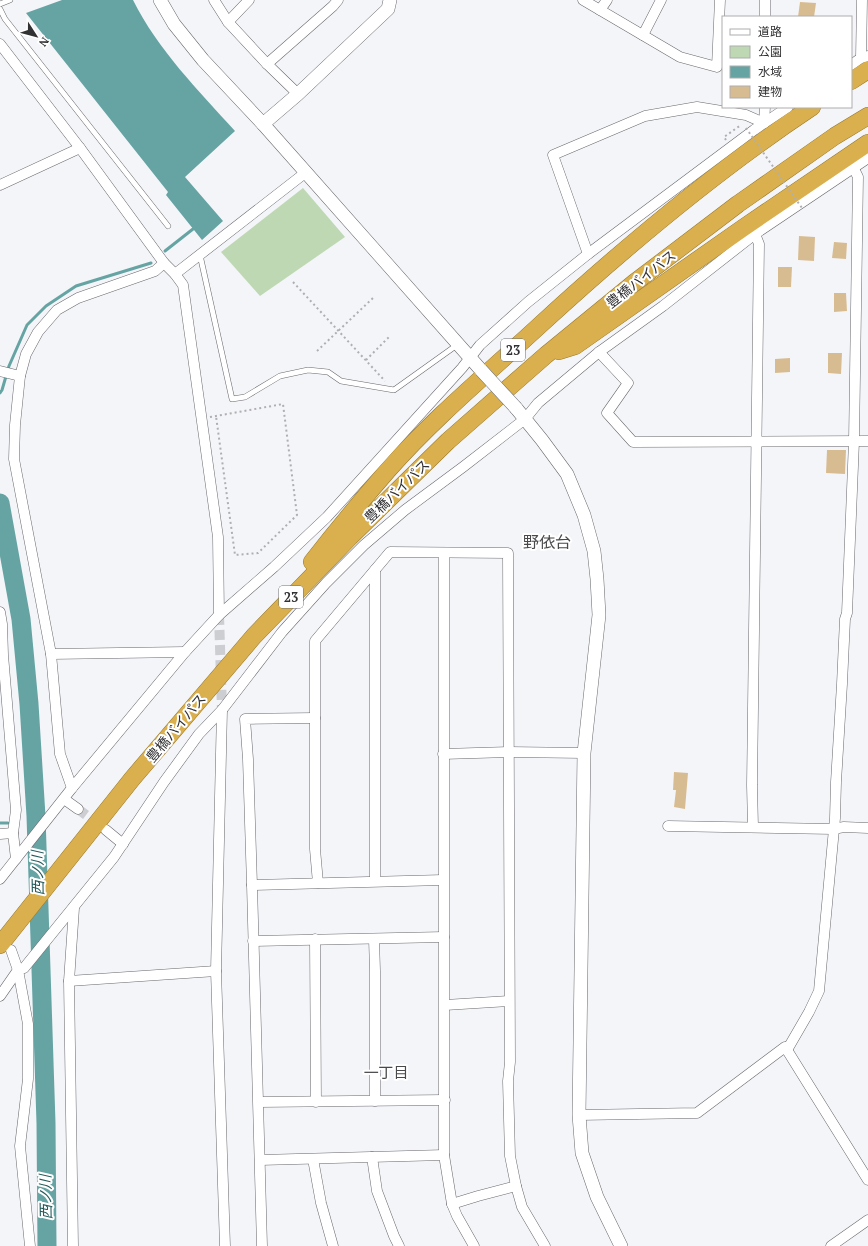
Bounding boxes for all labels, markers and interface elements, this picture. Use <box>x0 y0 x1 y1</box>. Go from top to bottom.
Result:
north arrow <box>16 16 56 56</box>
legend <box>722 16 852 108</box>
text: 道路 <box>758 24 782 39</box>
text: N <box>36 34 52 50</box>
text: 公園 <box>758 44 782 59</box>
text: 水域 <box>758 64 782 79</box>
text: 建物 <box>758 84 782 99</box>
street label: 豊橋バイパス <box>602 245 680 312</box>
road number: 23 <box>501 339 525 361</box>
street label: 豊橋バイパス <box>360 455 433 527</box>
district label: 野依台 <box>523 531 571 553</box>
road number: 23 <box>279 586 303 608</box>
street label: 豊橋バイパス <box>141 689 210 766</box>
water label: 西ノ川 <box>27 848 47 896</box>
district label: 一丁目 <box>363 1062 409 1082</box>
water label: 西ノ川 <box>35 1172 55 1220</box>

